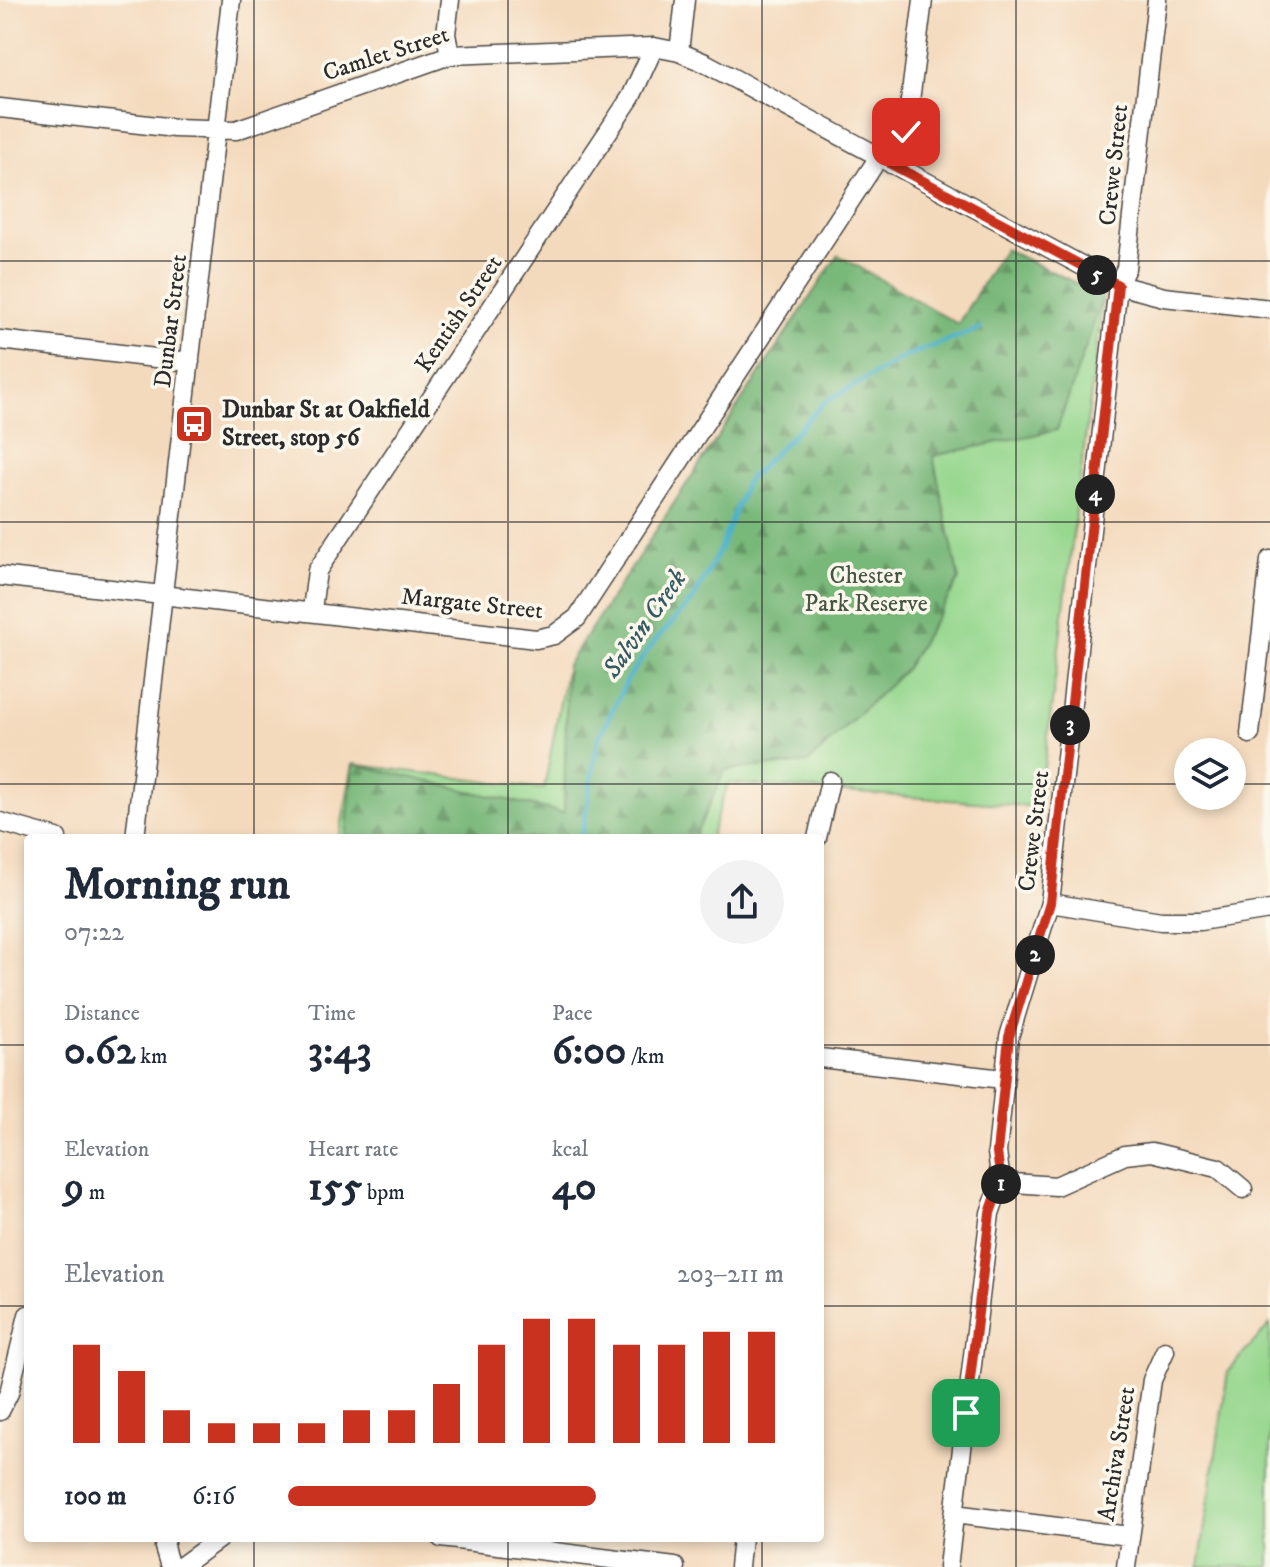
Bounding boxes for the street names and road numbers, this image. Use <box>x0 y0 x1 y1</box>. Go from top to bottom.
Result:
street label: Camlet Street <box>319 19 453 88</box>
street label: Crewe Street <box>1093 103 1135 227</box>
street label: Kentish Street <box>409 249 509 378</box>
street label: Dunbar Street <box>148 252 194 389</box>
street label: Margate Street <box>400 582 545 626</box>
street label: Crewe Street <box>1012 768 1056 893</box>
street label: Archiva Street <box>1092 1384 1142 1523</box>

